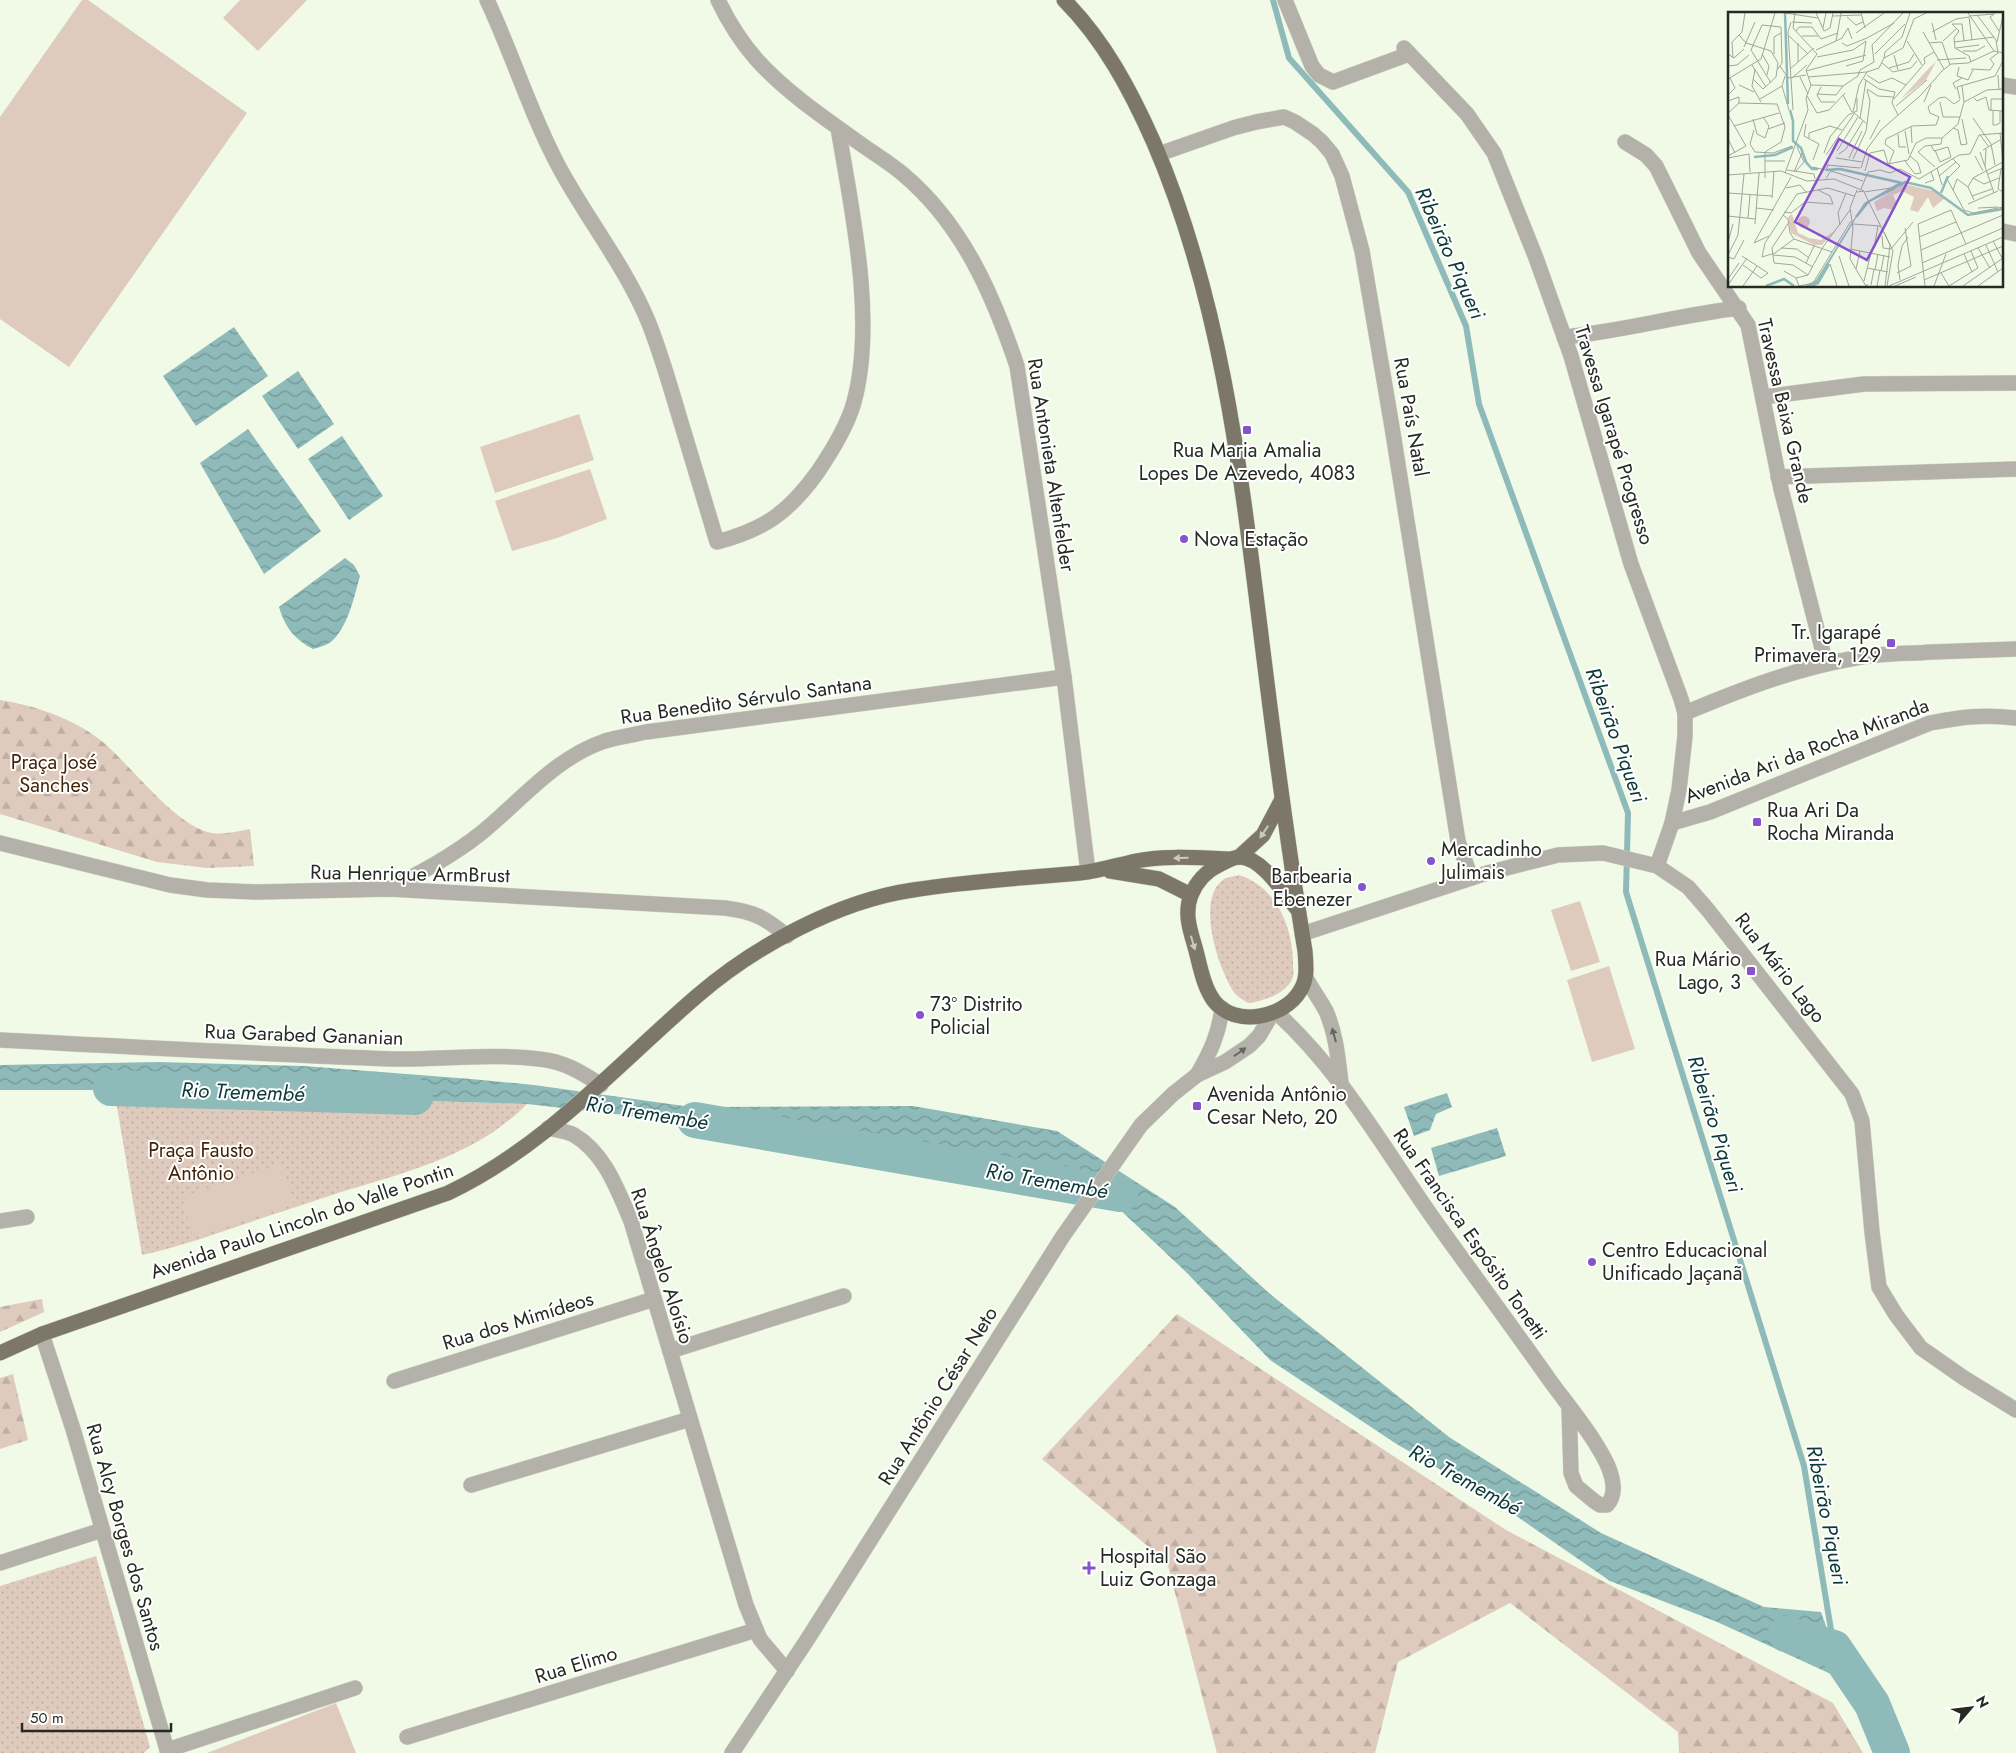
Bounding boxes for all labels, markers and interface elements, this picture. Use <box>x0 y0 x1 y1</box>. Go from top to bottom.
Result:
inset map <box>1728 12 2004 288</box>
water label: Ribeirão Piqueri <box>1407 182 1493 324</box>
street label: Travessa Baixa Grande <box>1750 316 1820 506</box>
street label: Travessa Igarapé Progresso <box>1567 322 1661 548</box>
street label: Rua País Natal <box>1386 355 1436 479</box>
street label: Rua Antonieta Altenfelder <box>1020 356 1082 574</box>
marker: Rua Maria Amalia Lopes De Azevedo, 4083 <box>1241 424 1253 436</box>
place label: Rua Maria Amalia Lopes De Azevedo, 4083 <box>1139 436 1355 488</box>
place label: Nova Estação <box>1194 525 1308 554</box>
marker: Nova Estação <box>1178 533 1190 545</box>
place label: Tr. Igarapé Primavera, 129 <box>1754 618 1881 670</box>
marker: Tr. Igarapé Primavera, 129 <box>1885 637 1897 649</box>
water label: Ribeirão Piqueri <box>1578 663 1655 807</box>
street label: Rua Benedito Sérvulo Santana <box>619 668 873 732</box>
street label: Avenida Ari da Rocha Miranda <box>1681 691 1933 811</box>
park label: Praça José Sanches <box>11 748 97 800</box>
place label: Rua Ari Da Rocha Miranda <box>1767 796 1894 848</box>
marker: Rua Ari Da Rocha Miranda <box>1751 816 1763 828</box>
one-way arrow <box>1259 825 1269 839</box>
place label: Mercadinho Julimais <box>1438 835 1542 887</box>
one-way arrow <box>1173 854 1189 862</box>
marker: Mercadinho Julimais <box>1425 855 1437 867</box>
street label: Rua Henrique ArmBrust <box>310 858 510 890</box>
place label: Barbearia Ebenezer <box>1271 862 1352 914</box>
marker: Barbearia Ebenezer <box>1356 881 1368 893</box>
street label: Rua Mário Lago <box>1728 907 1832 1029</box>
one-way arrow <box>1190 935 1198 950</box>
place label: Rua Mário Lago, 3 <box>1655 945 1741 997</box>
marker: Rua Mário Lago, 3 <box>1745 965 1757 977</box>
place label: 73º Distrito Policial <box>930 990 1022 1042</box>
marker: 73º Distrito Policial <box>914 1009 926 1021</box>
street label: Rua Garabed Gananian <box>204 1017 404 1053</box>
one-way arrow <box>1329 1027 1337 1042</box>
one-way arrow <box>1233 1047 1247 1057</box>
water label: Ribeirão Piqueri <box>1680 1052 1750 1197</box>
water label: Rio Tremembé <box>181 1075 306 1109</box>
place label: Avenida Antônio Cesar Neto, 20 <box>1207 1080 1347 1132</box>
water label: Rio Tremembé <box>584 1089 711 1138</box>
marker: Avenida Antônio Cesar Neto, 20 <box>1191 1100 1203 1112</box>
street label: Rua Francisca Espósito Tonetti <box>1386 1122 1554 1346</box>
park label: Praça Fausto Antônio <box>148 1136 254 1188</box>
street label: Avenida Paulo Lincoln do Valle Pontin <box>147 1155 457 1287</box>
water label: Rio Tremembé <box>984 1156 1111 1207</box>
street label: Rua Ângelo Aloísio <box>623 1184 701 1348</box>
place label: Centro Educacional Unificado Jaçanã <box>1602 1236 1767 1288</box>
marker: Centro Educacional Unificado Jaçanã <box>1586 1256 1598 1268</box>
street label: Rua dos Mimídeos <box>439 1284 597 1358</box>
street label: Rua Antônio César Neto <box>871 1301 1005 1491</box>
street label: Rua Alcy Borges dos Santos <box>79 1420 171 1654</box>
water label: Rio Tremembé <box>1404 1437 1527 1523</box>
water label: Ribeirão Piqueri <box>1799 1443 1855 1588</box>
place label: Hospital São Luiz Gonzaga <box>1100 1542 1216 1594</box>
marker: Hospital São Luiz Gonzaga <box>1082 1561 1096 1575</box>
street label: Rua Elimo <box>531 1639 621 1691</box>
north arrow <box>1946 1683 1996 1733</box>
text: N <box>1971 1692 1994 1712</box>
scale bar <box>22 1700 171 1732</box>
text: 50 m <box>30 1707 64 1729</box>

